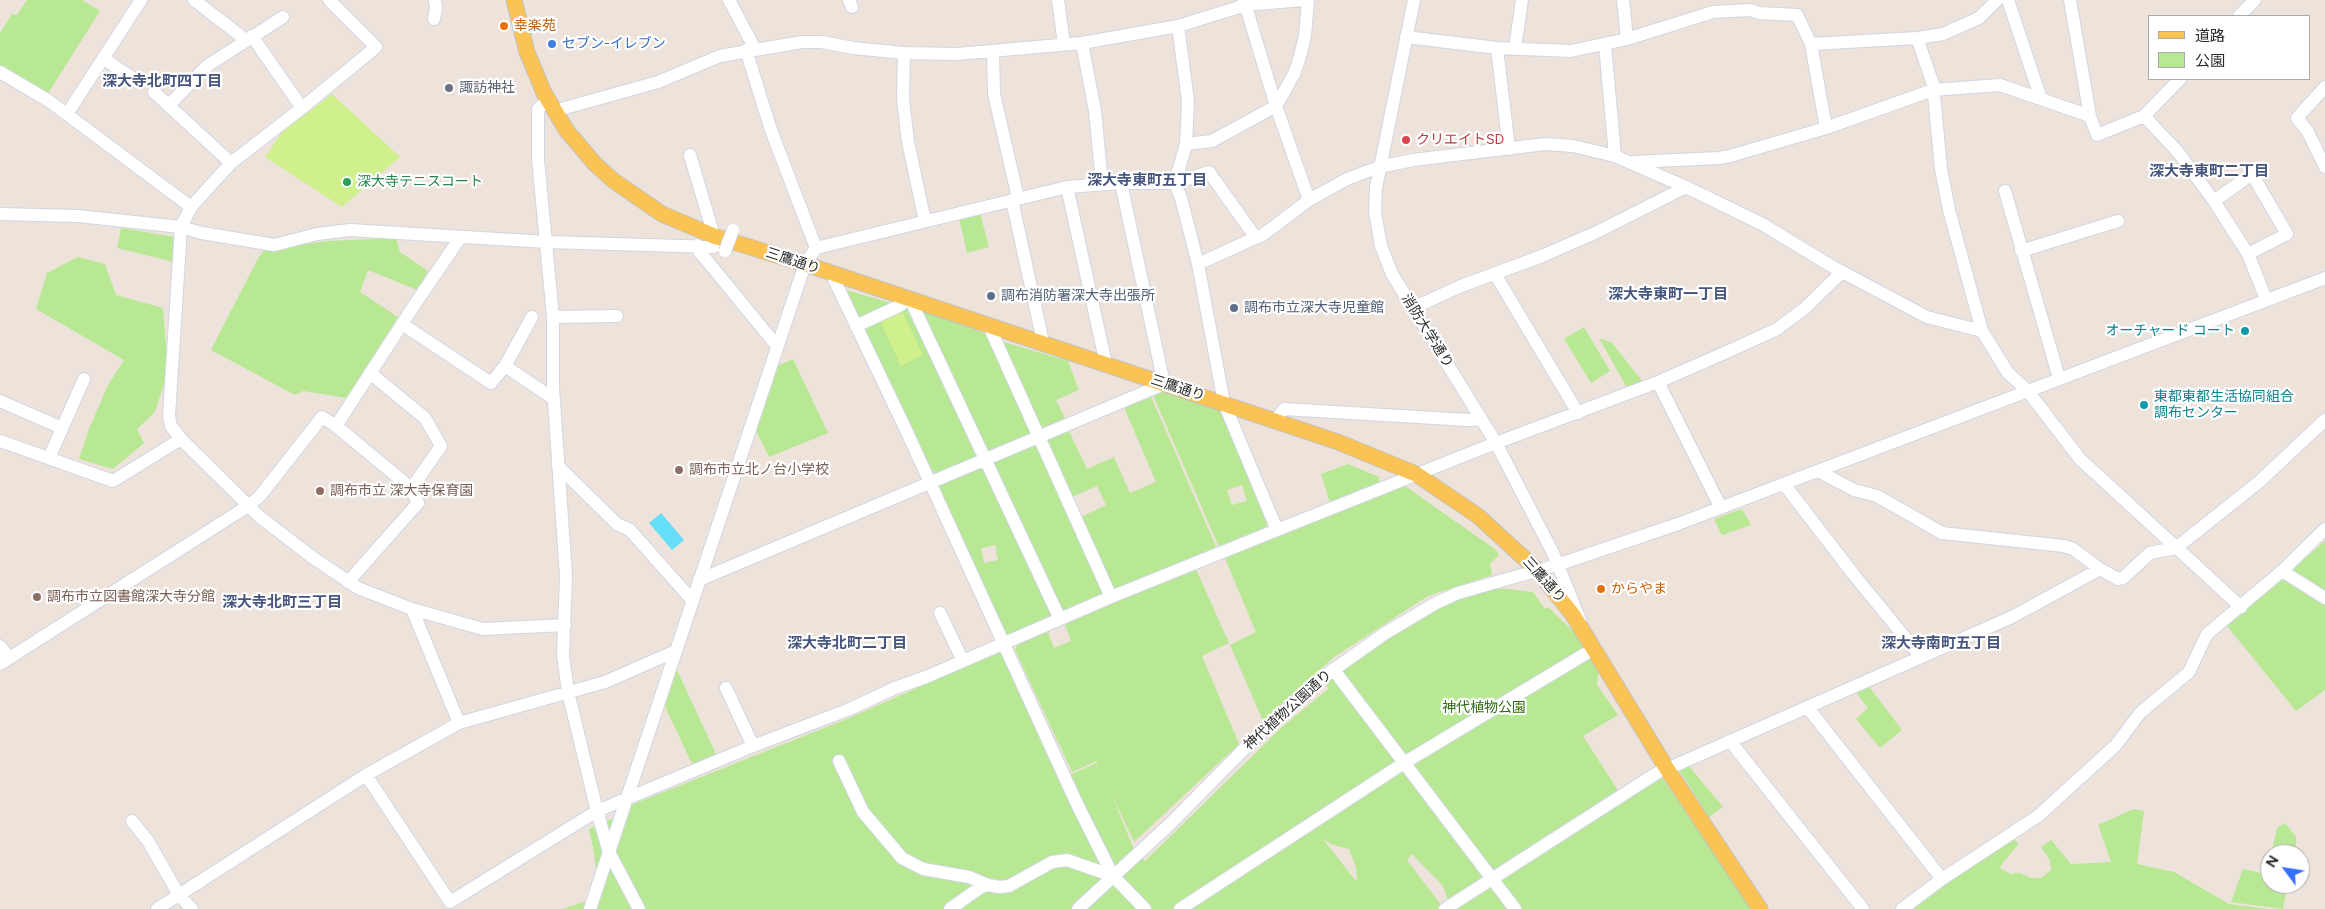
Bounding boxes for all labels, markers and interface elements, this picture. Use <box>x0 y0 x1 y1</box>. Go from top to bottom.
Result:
legend <box>2148 15 2310 80</box>
place label: 幸楽苑 <box>514 18 556 34</box>
marker: 幸楽苑 <box>498 20 510 32</box>
text: 道路 <box>2195 27 2225 45</box>
place label: セブン-イレブン <box>562 36 666 52</box>
marker: セブン-イレブン <box>546 38 558 50</box>
text: 公園 <box>2195 52 2225 70</box>
district label: 深大寺北町四丁目 <box>102 73 222 91</box>
place label: 諏訪神社 <box>459 80 515 96</box>
marker: 諏訪神社 <box>443 82 455 94</box>
place label: クリエイトSD <box>1416 132 1504 148</box>
marker: クリエイトSD <box>1400 134 1412 146</box>
district label: 深大寺東町二丁目 <box>2149 163 2269 181</box>
district label: 深大寺東町五丁目 <box>1087 172 1207 190</box>
place label: 深大寺テニスコート <box>357 174 483 190</box>
marker: 深大寺テニスコート <box>341 176 353 188</box>
street label: 三鷹通り <box>764 244 822 278</box>
district label: 深大寺東町一丁目 <box>1608 286 1728 304</box>
place label: 調布消防署深大寺出張所 <box>1001 288 1155 304</box>
marker: 調布消防署深大寺出張所 <box>985 290 997 302</box>
street label: 消防大学通り <box>1398 291 1456 371</box>
place label: 調布市立深大寺児童館 <box>1244 300 1384 316</box>
marker: 調布市立深大寺児童館 <box>1228 302 1240 314</box>
place label: オーチャード コート <box>2106 323 2235 339</box>
marker: オーチャード コート <box>2239 325 2251 337</box>
street label: 三鷹通り <box>1149 371 1207 405</box>
place label: 東都東都生活協同組合 調布センター <box>2154 389 2294 422</box>
marker: 東都東都生活協同組合 調布センター <box>2138 399 2150 411</box>
place label: 調布市立北ノ台小学校 <box>689 462 829 478</box>
marker: 調布市立北ノ台小学校 <box>673 464 685 476</box>
place label: 調布市立 深大寺保育園 <box>330 483 473 499</box>
marker: 調布市立 深大寺保育園 <box>314 485 326 497</box>
street label: 三鷹通り <box>1519 554 1569 606</box>
place label: からやま <box>1611 581 1667 597</box>
marker: からやま <box>1595 583 1607 595</box>
place label: 調布市立図書館深大寺分館 <box>47 589 215 605</box>
marker: 調布市立図書館深大寺分館 <box>31 591 43 603</box>
district label: 深大寺北町三丁目 <box>222 594 342 612</box>
district label: 深大寺北町二丁目 <box>787 635 907 653</box>
district label: 深大寺南町五丁目 <box>1881 635 2001 653</box>
street label: 神代植物公園通り <box>1241 666 1335 754</box>
park label: 神代植物公園 <box>1442 700 1526 716</box>
north arrow <box>2260 844 2310 894</box>
text: N <box>2262 853 2283 871</box>

